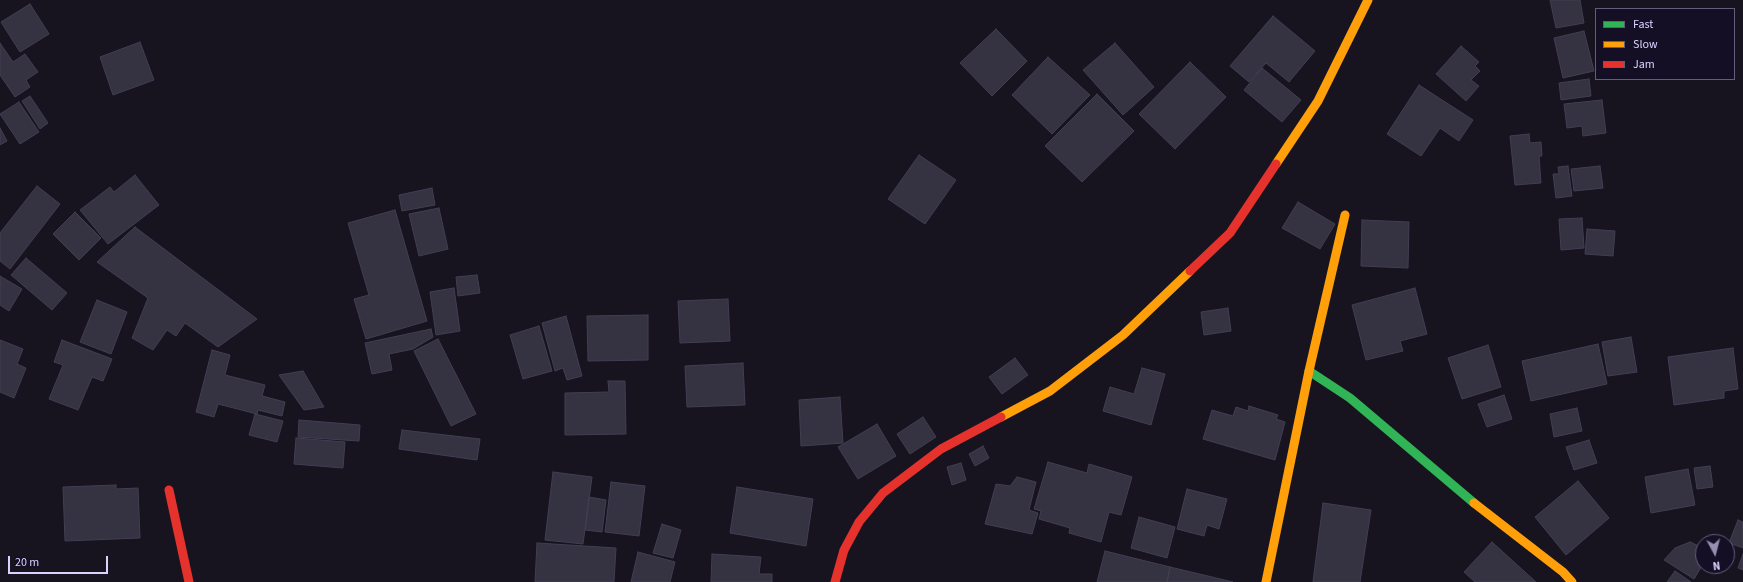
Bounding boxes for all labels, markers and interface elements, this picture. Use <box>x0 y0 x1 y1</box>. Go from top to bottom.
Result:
legend <box>1595 8 1735 80</box>
text: Fast <box>1633 16 1653 33</box>
text: Slow <box>1633 36 1658 53</box>
text: Jam <box>1633 56 1655 73</box>
north arrow <box>1695 534 1735 574</box>
scale bar <box>10 548 110 574</box>
text: 20 m <box>15 554 39 571</box>
text: N <box>1712 558 1721 573</box>

